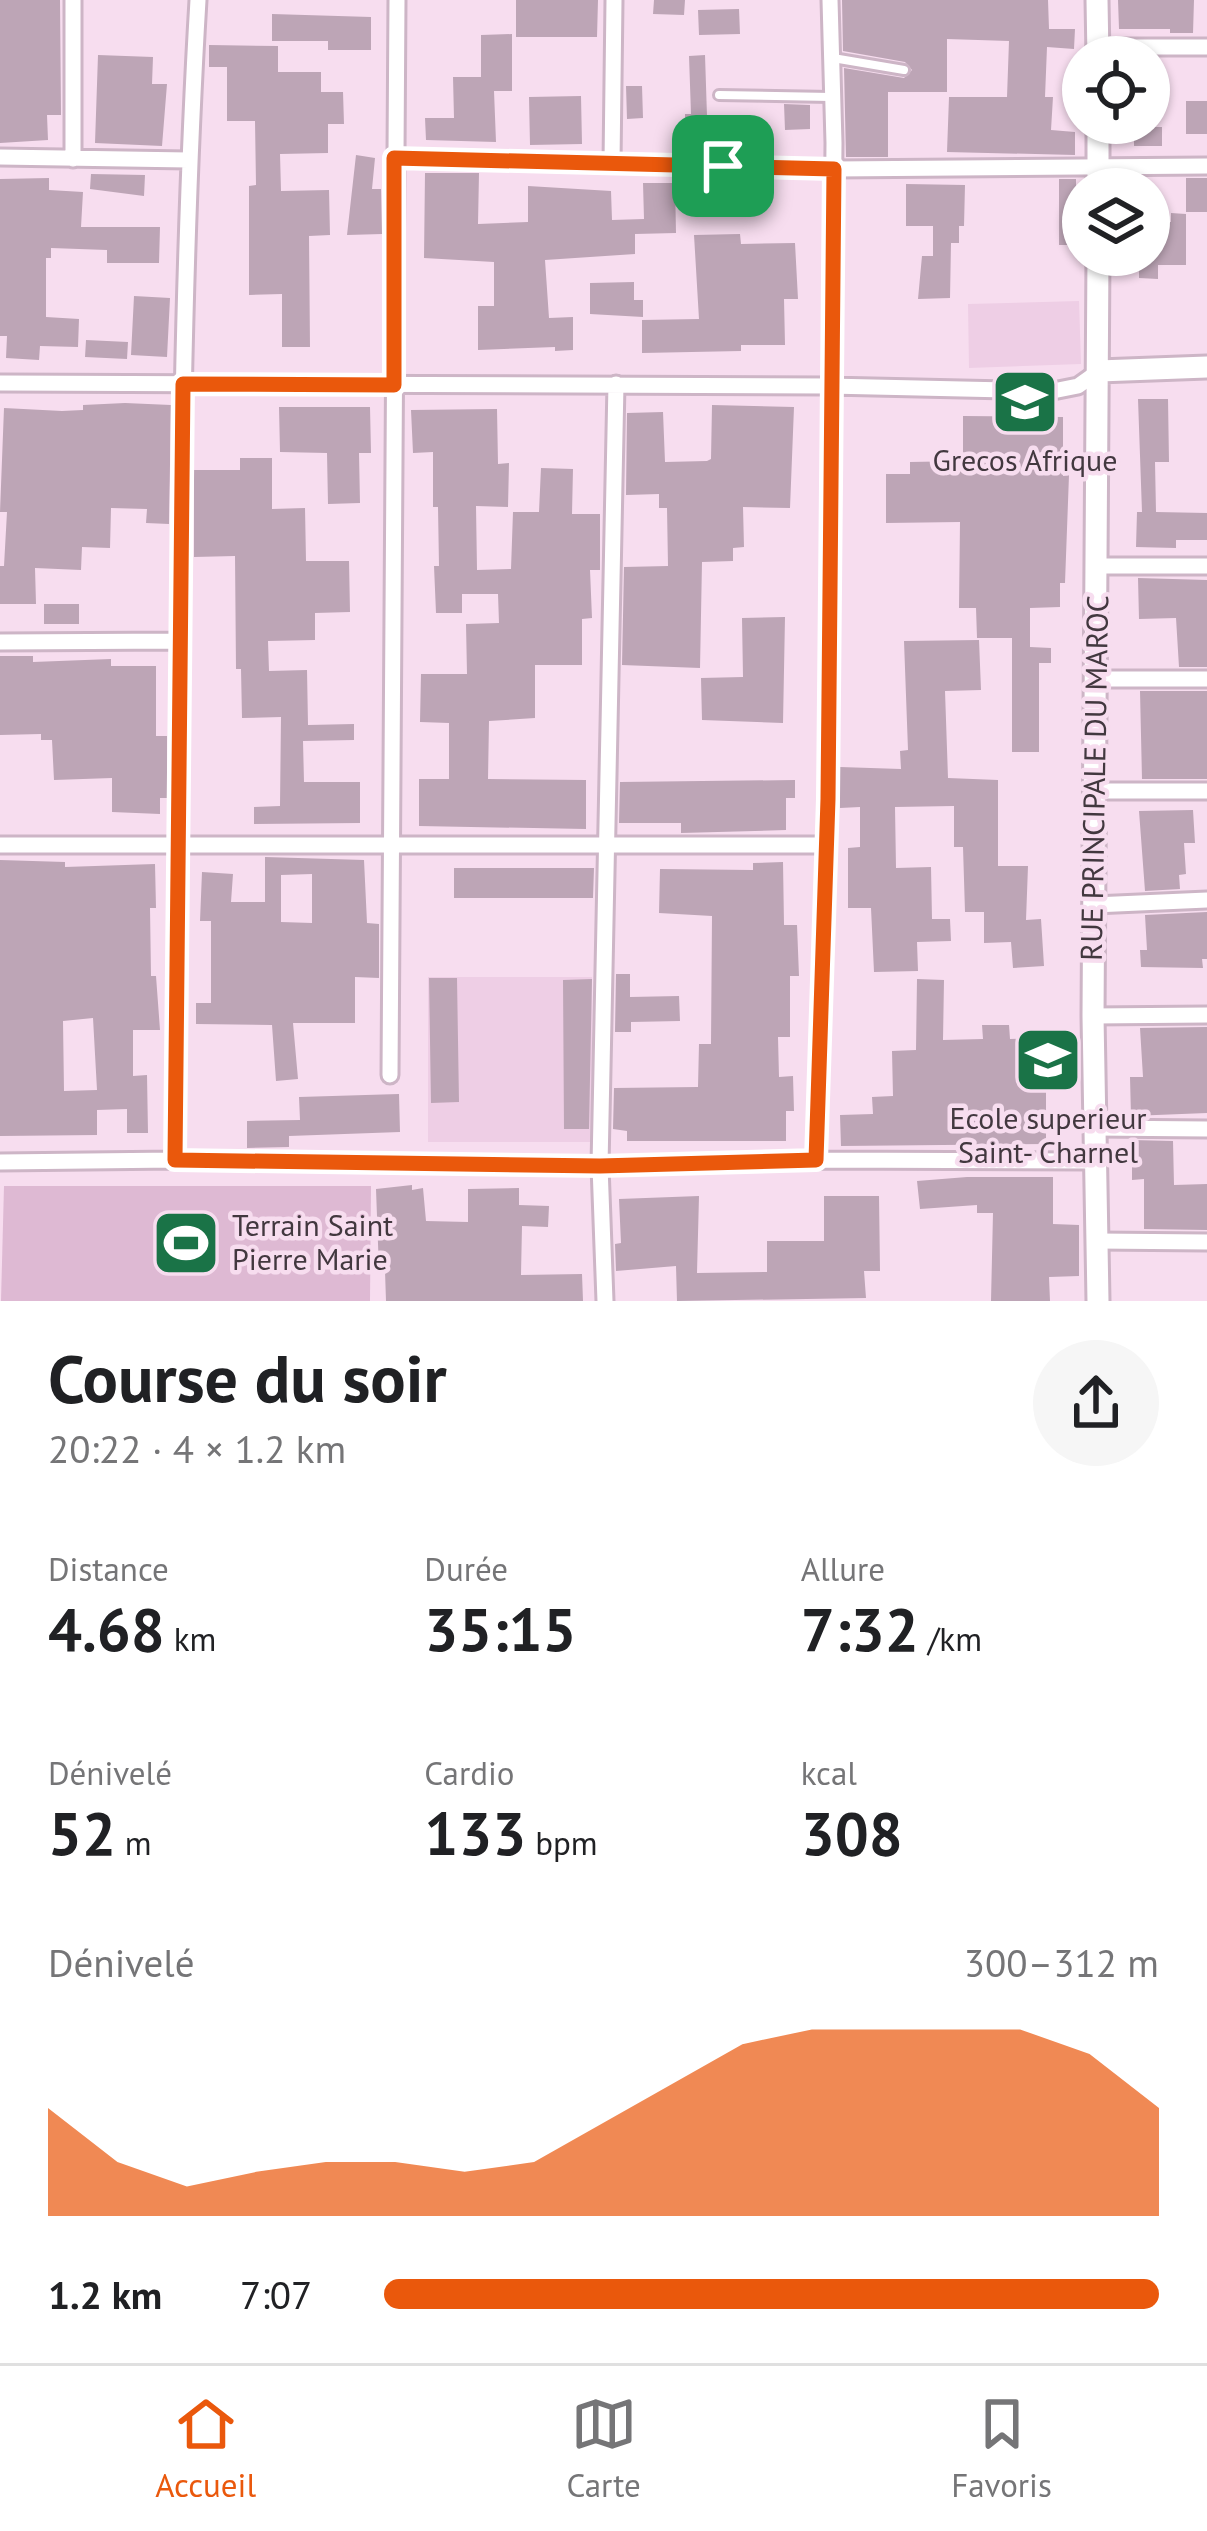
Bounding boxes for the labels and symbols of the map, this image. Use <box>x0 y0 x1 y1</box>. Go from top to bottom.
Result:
pin <box>672 115 774 217</box>
school or university icon: Grecos Afrique <box>990 367 1060 437</box>
place label: Grecos Afrique <box>933 440 1117 479</box>
street label: RUE PRINCIPALE DU MAROC <box>1071 595 1116 961</box>
school or university icon: Ecole superieur Saint- Charnel <box>1013 1025 1083 1095</box>
place label: Ecole superieur Saint- Charnel <box>949 1098 1147 1171</box>
place label: Terrain Saint Pierre Marie <box>232 1205 393 1278</box>
sports icon: Terrain Saint Pierre Marie <box>151 1208 221 1278</box>

